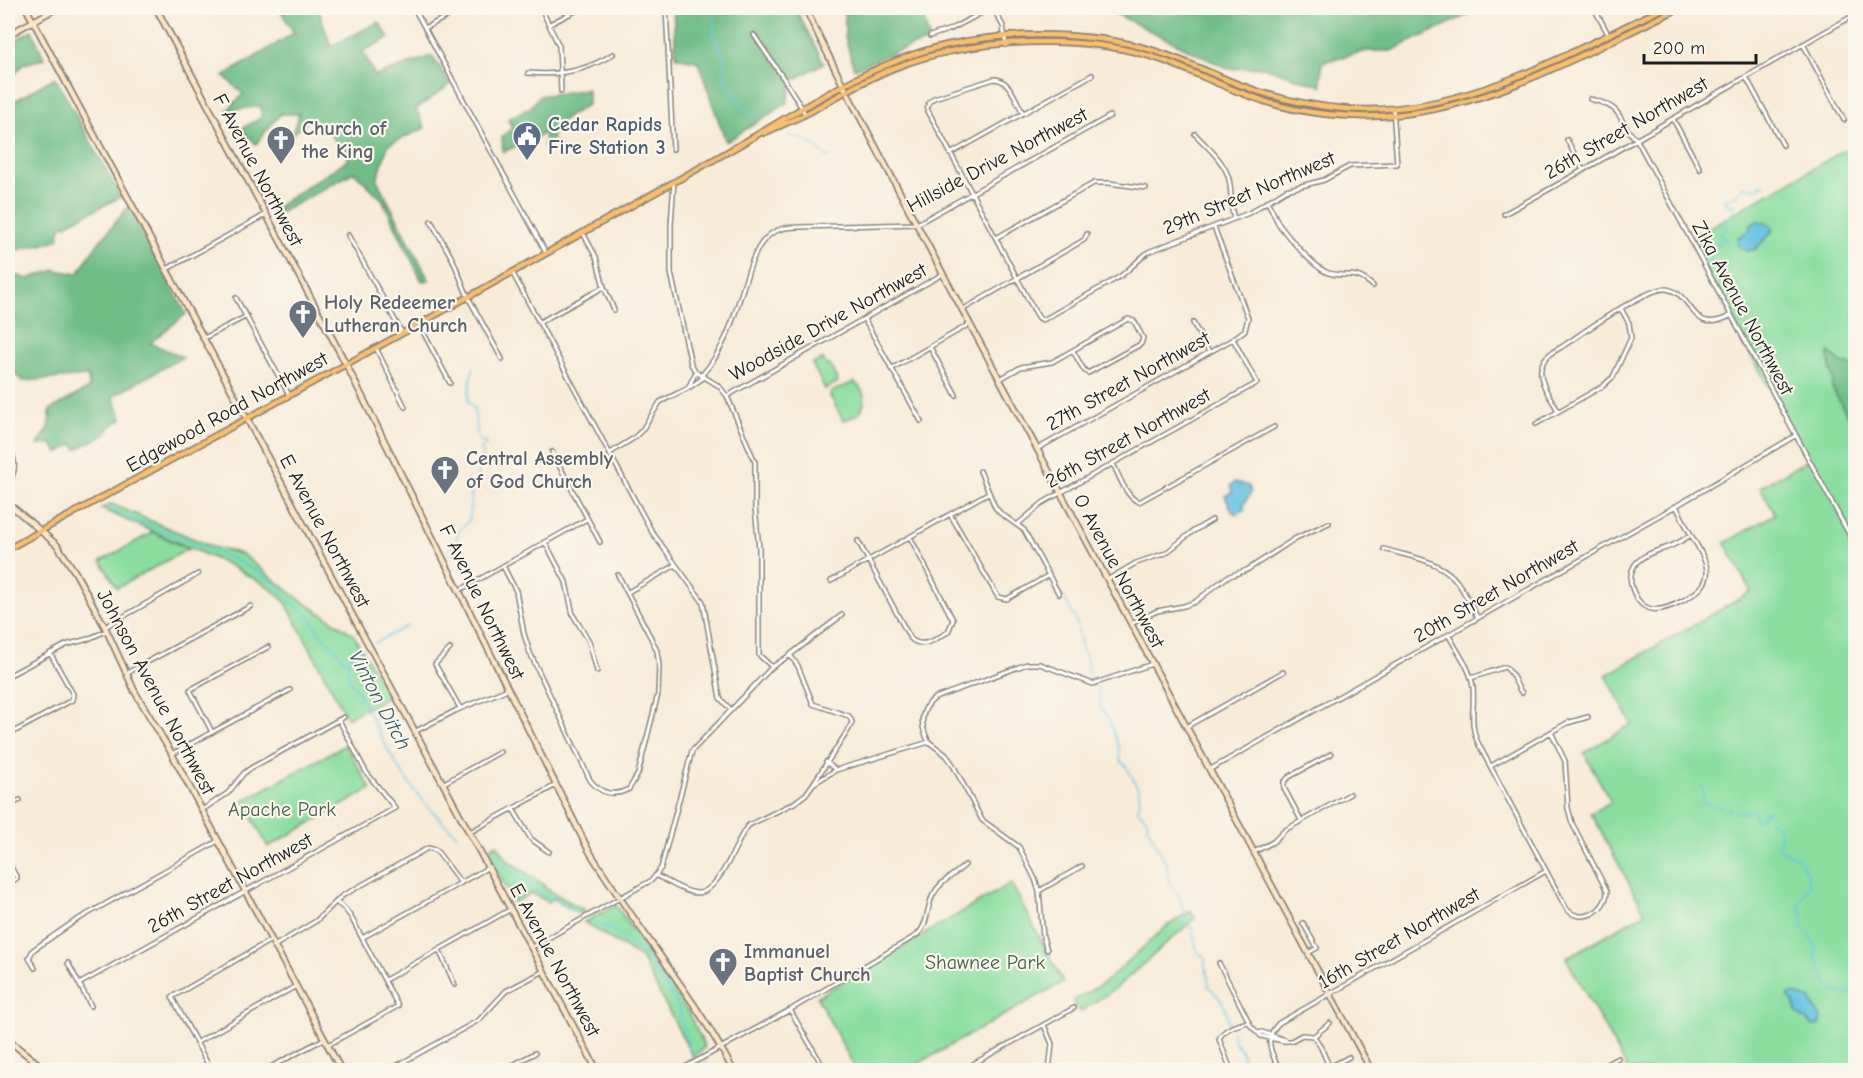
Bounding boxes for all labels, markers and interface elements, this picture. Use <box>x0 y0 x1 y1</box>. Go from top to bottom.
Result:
scale bar <box>1644 27 1756 65</box>
text: 200 m <box>1653 38 1705 59</box>
street label: 26th Street Northwest <box>1540 71 1713 184</box>
street label: F Avenue Northwest <box>208 90 309 251</box>
street label: Hillside Drive Northwest <box>903 102 1092 217</box>
place label: Cedar Rapids Fire Station 3 <box>548 113 666 159</box>
place label: Church of the King <box>301 117 388 163</box>
public building icon: Cedar Rapids Fire Station 3 <box>511 120 543 162</box>
church icon: Church of the King <box>265 124 297 166</box>
street label: 29th Street Northwest <box>1159 146 1340 240</box>
street label: Zika Avenue Northwest <box>1687 217 1799 400</box>
street label: Woodside Drive Northwest <box>725 258 932 386</box>
place label: Holy Redeemer Lutheran Church <box>324 291 468 337</box>
church icon: Holy Redeemer Lutheran Church <box>287 298 319 340</box>
street label: 27th Street Northwest <box>1042 326 1215 436</box>
street label: Edgewood Road Northwest <box>122 346 333 477</box>
street label: 26th Street Northwest <box>1042 382 1216 493</box>
place label: Central Assembly of God Church <box>466 447 614 493</box>
street label: E Avenue Northwest <box>275 451 376 613</box>
church icon: Central Assembly of God Church <box>429 454 461 496</box>
street label: O Avenue Northwest <box>1069 490 1170 653</box>
street label: F Avenue Northwest <box>434 521 530 684</box>
street label: 20th Street Northwest <box>1410 534 1584 648</box>
street label: Johnson Avenue Northwest <box>92 585 221 800</box>
water label: Vinton Ditch <box>344 646 416 754</box>
park label: Apache Park <box>228 798 336 821</box>
street label: 26th Street Northwest <box>144 827 318 938</box>
street label: E Avenue Northwest <box>505 880 606 1042</box>
street label: 16th Street Northwest <box>1314 882 1485 994</box>
place label: Immanuel Baptist Church <box>744 940 871 986</box>
church icon: Immanuel Baptist Church <box>707 946 739 988</box>
park label: Shawnee Park <box>925 951 1045 974</box>

